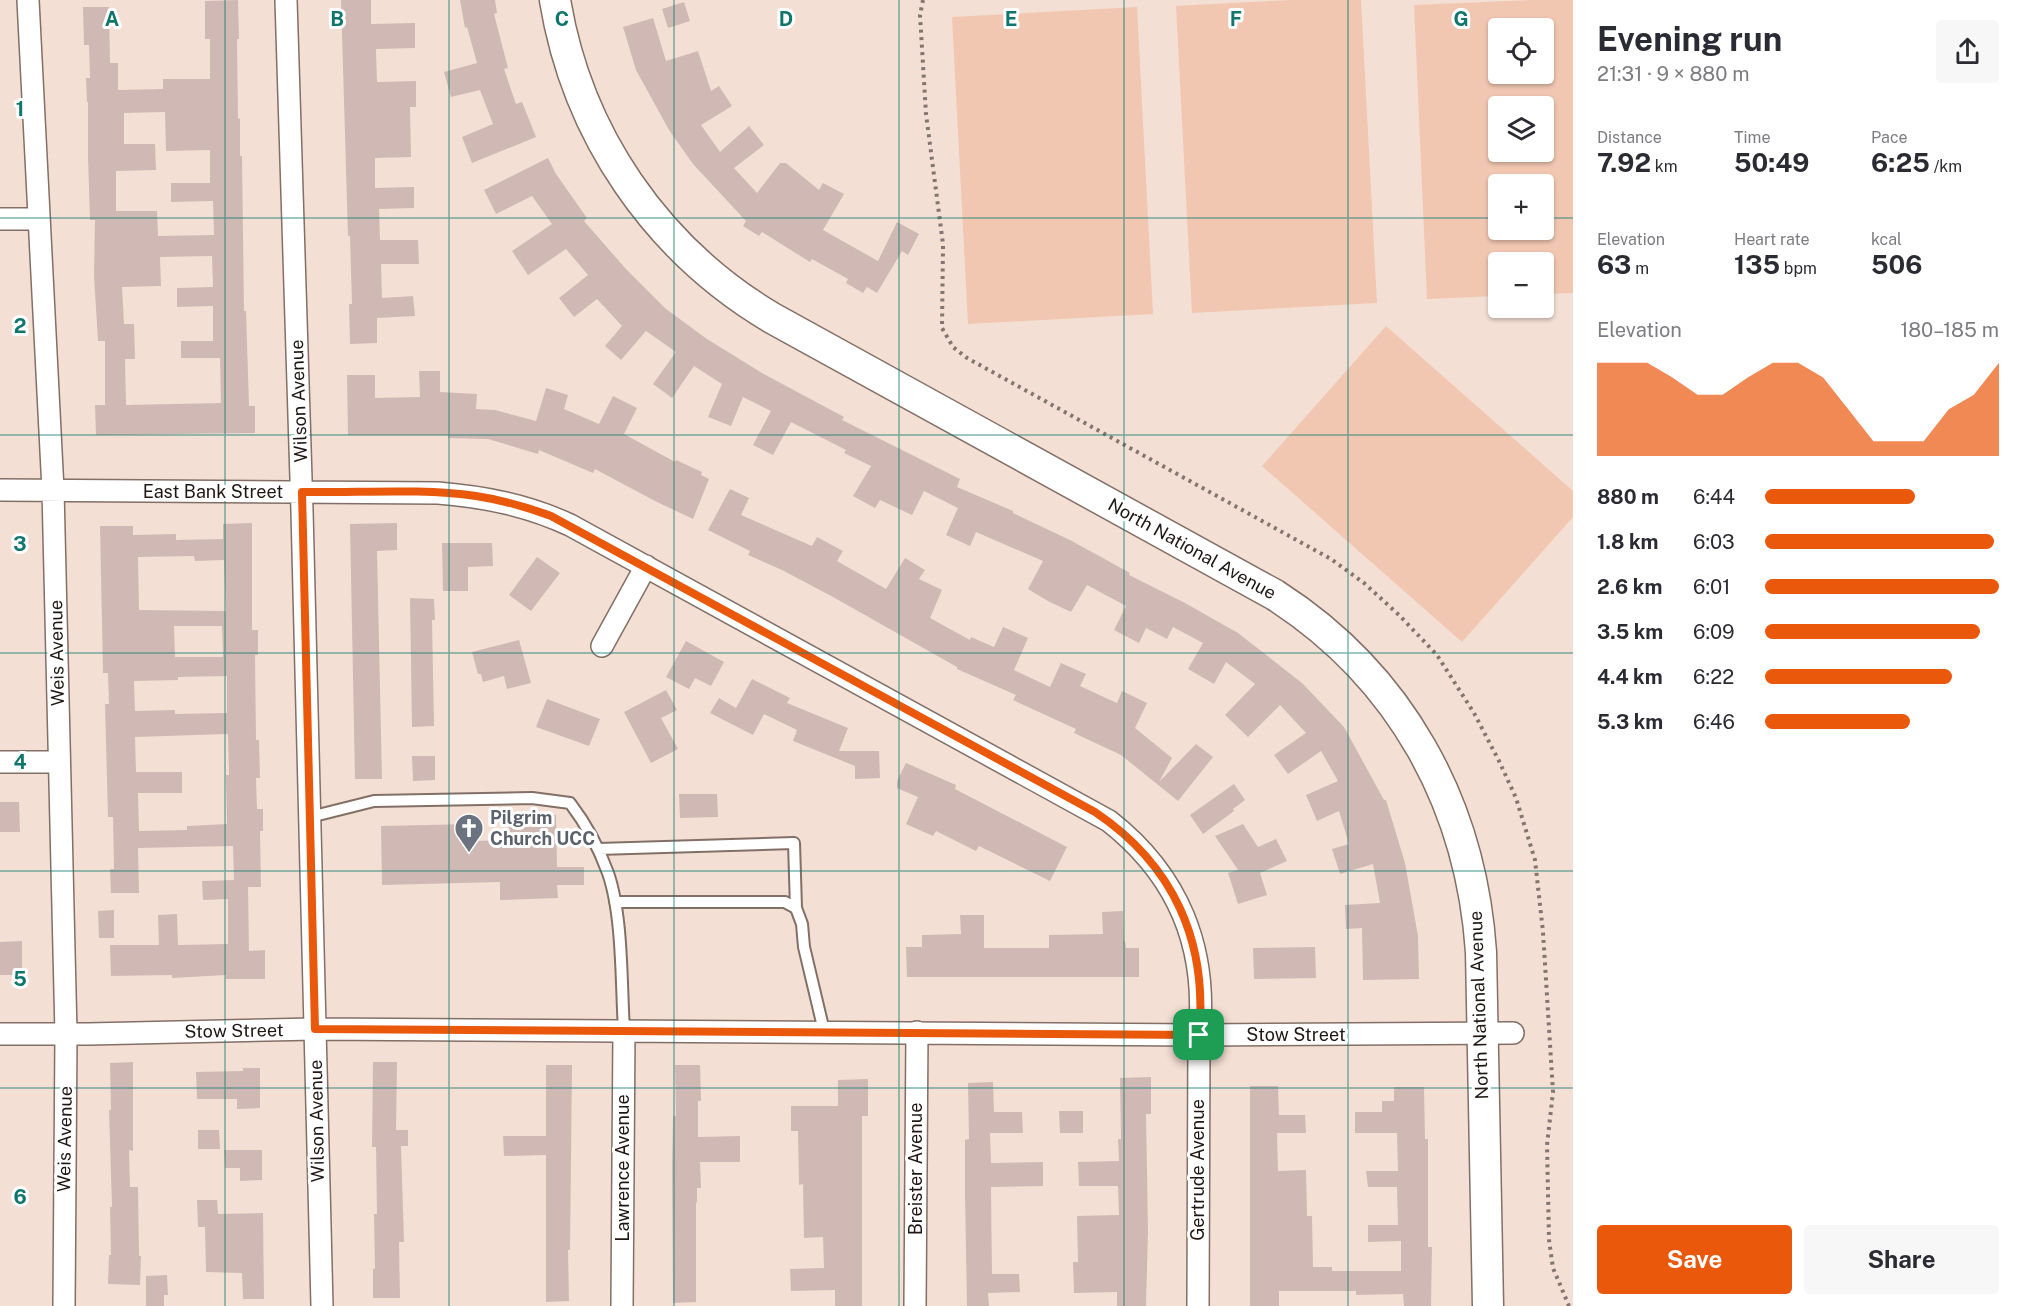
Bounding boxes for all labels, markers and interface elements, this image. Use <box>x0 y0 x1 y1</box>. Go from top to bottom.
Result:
text: A <box>105 7 119 31</box>
text: B <box>330 7 344 31</box>
text: C <box>555 7 569 31</box>
text: D <box>779 7 793 31</box>
text: E <box>1005 7 1017 31</box>
text: F <box>1230 7 1242 31</box>
text: G <box>1453 7 1469 31</box>
map controls <box>1488 18 1554 318</box>
button: locate <box>1488 18 1554 84</box>
text: Evening run <box>1597 20 1782 58</box>
button: share <box>1936 20 1999 83</box>
text: 21:31 · 9 × 880 m <box>1597 62 1750 86</box>
button: layers <box>1488 96 1554 162</box>
text: 1 <box>16 97 24 121</box>
text: Distance <box>1597 128 1662 147</box>
text: Time <box>1734 128 1770 147</box>
text: Pace <box>1871 128 1908 147</box>
text: 7.92 <box>1597 147 1651 178</box>
text: 50:49 <box>1734 147 1809 178</box>
text: 6:25 <box>1871 147 1930 178</box>
text: km <box>1651 157 1678 176</box>
text: /km <box>1930 157 1962 176</box>
button: + <box>1488 174 1554 240</box>
text: Elevation <box>1597 230 1665 249</box>
text: Heart rate <box>1734 230 1810 249</box>
text: kcal <box>1871 230 1902 249</box>
text: 63 <box>1597 249 1631 280</box>
text: 135 <box>1734 249 1780 280</box>
text: 506 <box>1871 249 1922 280</box>
button: − <box>1488 252 1554 318</box>
text: m <box>1631 259 1649 278</box>
text: bpm <box>1780 259 1817 278</box>
text: 2 <box>14 314 26 338</box>
text: Elevation <box>1597 318 1682 342</box>
text: 180–185 m <box>1900 318 1999 342</box>
street label: Wilson Avenue <box>286 339 311 463</box>
street label: East Bank Street <box>143 481 283 502</box>
text: 880 m <box>1597 485 1659 509</box>
text: 6:44 <box>1693 485 1735 509</box>
street label: North National Avenue <box>1105 494 1280 604</box>
text: 1.8 km <box>1597 530 1658 554</box>
text: 6:03 <box>1693 530 1735 554</box>
text: 3 <box>13 532 27 556</box>
text: 2.6 km <box>1597 575 1662 599</box>
text: 6:01 <box>1693 575 1730 599</box>
street label: Weis Avenue <box>45 600 68 706</box>
text: 3.5 km <box>1597 620 1663 644</box>
text: 6:09 <box>1693 620 1735 644</box>
text: 4.4 km <box>1597 665 1663 689</box>
text: 6:22 <box>1693 665 1734 689</box>
text: 5.3 km <box>1597 710 1663 734</box>
text: 6:46 <box>1693 710 1735 734</box>
text: 4 <box>13 750 27 774</box>
place label: Pilgrim Church UCC <box>490 807 595 849</box>
church icon: Pilgrim Church UCC <box>453 812 485 854</box>
street label: North National Avenue <box>1465 910 1492 1100</box>
text: 5 <box>13 967 27 991</box>
pin <box>1173 1009 1224 1060</box>
icon: arrive <box>1182 1018 1215 1051</box>
street label: Stow Street <box>184 1019 284 1042</box>
street label: Stow Street <box>1246 1024 1346 1045</box>
street label: Wilson Avenue <box>305 1059 328 1183</box>
street label: Weis Avenue <box>53 1086 76 1192</box>
street label: Lawrence Avenue <box>612 1094 633 1242</box>
street label: Gertrude Avenue <box>1187 1099 1208 1241</box>
street label: Breister Avenue <box>905 1103 926 1235</box>
text: 6 <box>13 1185 27 1209</box>
button: Save <box>1597 1225 1792 1294</box>
button: Share <box>1804 1225 1999 1294</box>

